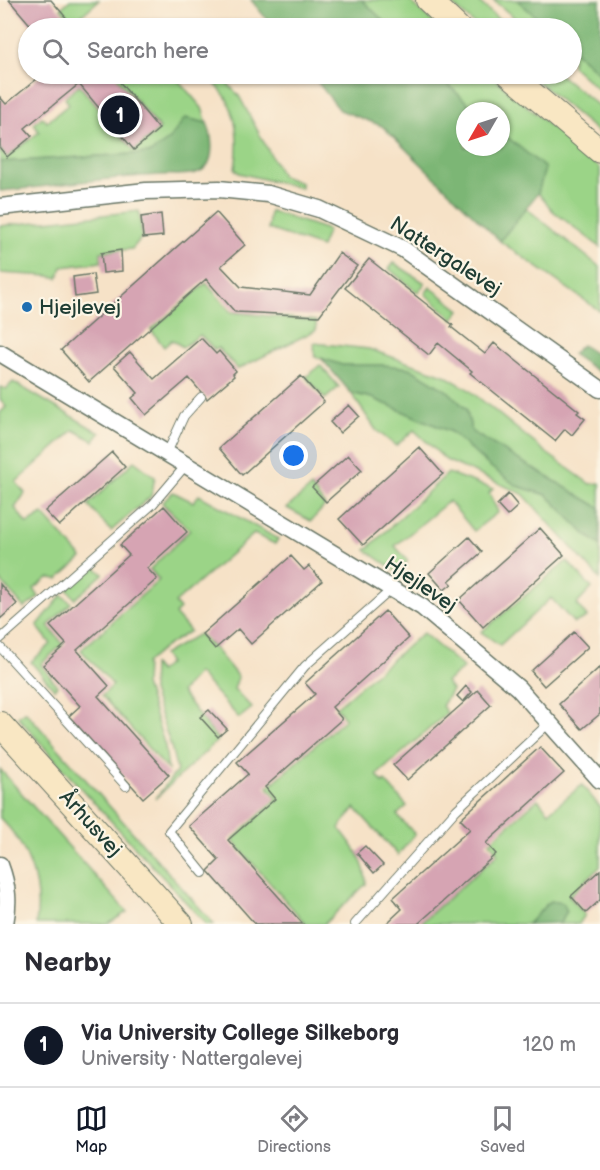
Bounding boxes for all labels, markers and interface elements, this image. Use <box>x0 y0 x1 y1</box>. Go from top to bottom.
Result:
search box <box>18 18 582 84</box>
icon: search <box>39 35 72 68</box>
text: Search here <box>87 38 209 65</box>
pin: 1 <box>100 92 140 138</box>
north arrow <box>456 102 510 156</box>
street label: Nattergalevej <box>385 211 506 302</box>
place label: Hjejlevej <box>39 295 121 320</box>
marker: Hjejlevej <box>20 300 34 314</box>
your location <box>279 441 308 470</box>
street label: Hjejlevej <box>380 551 462 618</box>
street label: Århusvej <box>54 784 128 862</box>
text: Nearby <box>24 948 111 979</box>
text: Via University College Silkeborg <box>81 1020 399 1047</box>
text: 1 <box>39 1033 48 1057</box>
text: 120 m <box>523 1033 576 1057</box>
text: University · Nattergalevej <box>81 1047 303 1071</box>
tab: Map <box>75 1102 108 1157</box>
tab: Directions <box>257 1102 331 1157</box>
tab: Saved <box>480 1102 525 1157</box>

